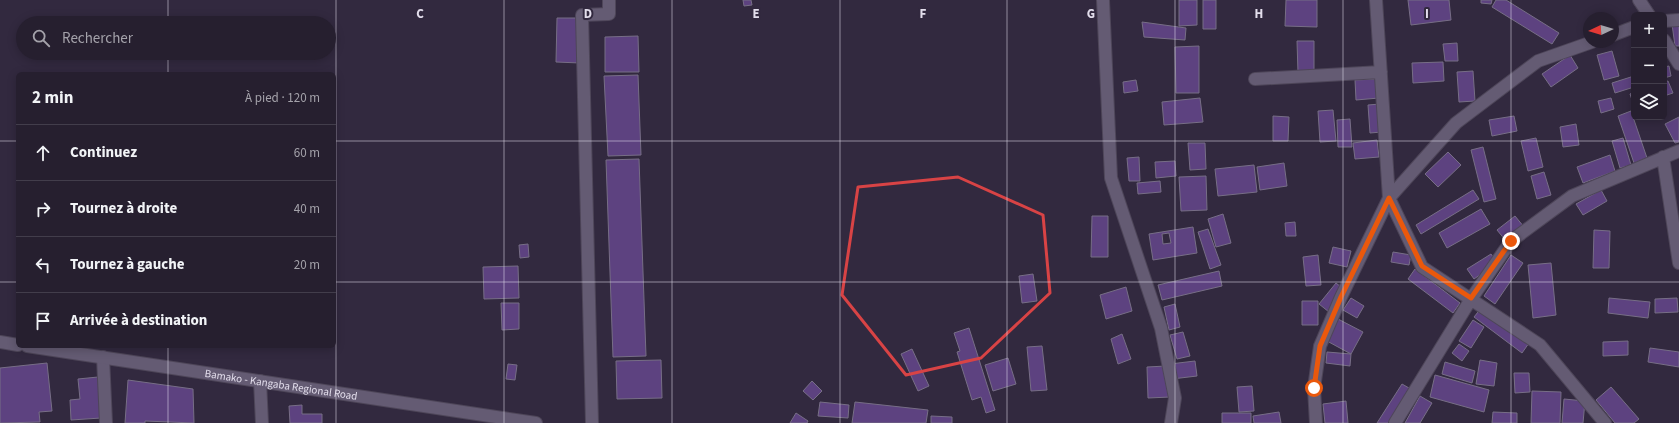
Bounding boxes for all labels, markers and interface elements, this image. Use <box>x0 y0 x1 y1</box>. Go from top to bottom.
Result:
text: C <box>416 5 424 23</box>
text: D <box>584 5 592 23</box>
text: E <box>752 5 760 23</box>
text: F <box>920 5 927 23</box>
text: G <box>1087 5 1095 23</box>
text: H <box>1255 5 1263 23</box>
text: I <box>1425 5 1429 23</box>
north arrow <box>1583 12 1619 48</box>
map controls <box>1631 12 1667 120</box>
button: + <box>1631 12 1667 48</box>
search box <box>16 16 336 60</box>
icon: search <box>30 27 52 49</box>
text: Rechercher <box>62 28 133 49</box>
button: − <box>1631 48 1667 84</box>
button: layers <box>1631 84 1667 120</box>
text: 2 min <box>32 86 73 110</box>
text: À pied · 120 m <box>245 89 320 107</box>
icon: ahead <box>32 142 54 164</box>
text: Continuez <box>70 142 137 163</box>
text: 60 m <box>294 144 320 162</box>
icon: right <box>32 198 54 220</box>
text: Tournez à droite <box>70 198 177 219</box>
text: 40 m <box>294 200 320 218</box>
route end <box>1502 232 1520 250</box>
icon: left <box>32 254 54 276</box>
text: Tournez à gauche <box>70 254 185 275</box>
text: 20 m <box>294 256 320 274</box>
icon: arrive <box>32 310 54 332</box>
text: Arrivée à destination <box>70 310 207 331</box>
street label: Bamako - Kangaba Regional Road <box>204 365 358 403</box>
route start <box>1305 379 1323 397</box>

